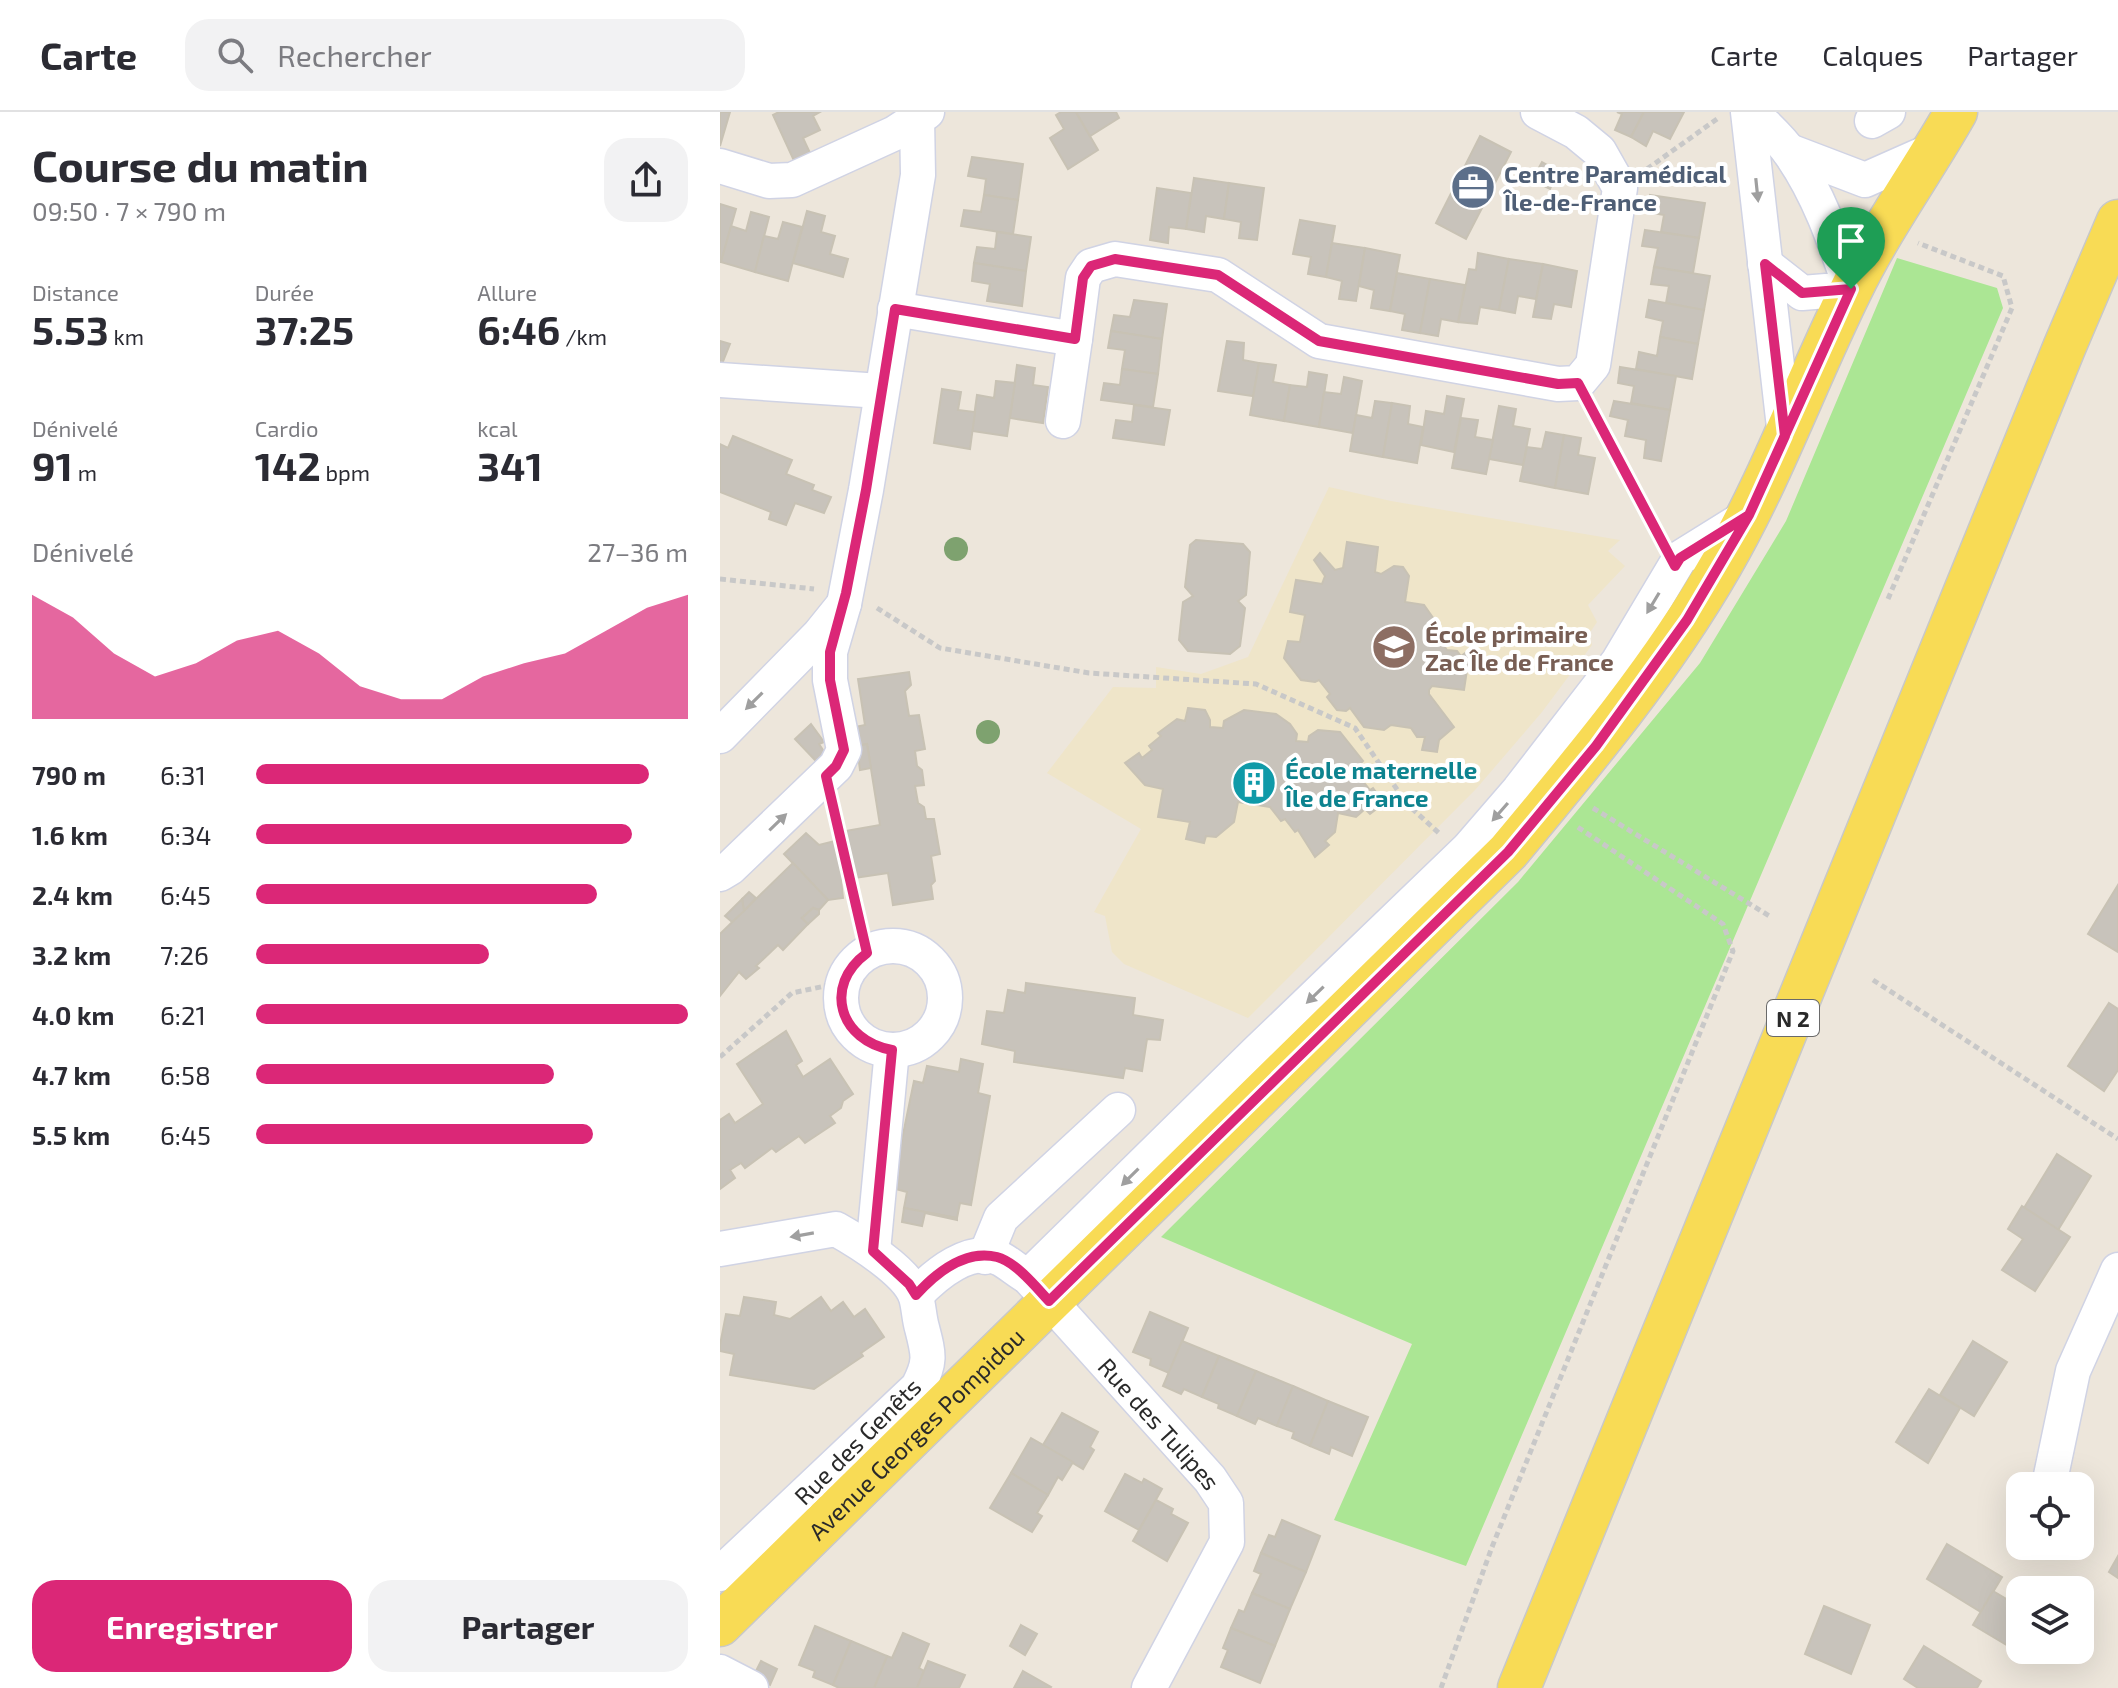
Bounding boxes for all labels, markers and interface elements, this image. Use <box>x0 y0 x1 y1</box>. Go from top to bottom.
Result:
search box <box>185 19 745 91</box>
text: Carte <box>40 32 137 78</box>
icon: search <box>213 33 257 77</box>
text: Rechercher <box>277 37 432 73</box>
text: Carte <box>1710 38 1778 72</box>
text: Calques <box>1822 38 1923 72</box>
text: Partager <box>1967 38 2078 72</box>
text: Course du matin <box>32 138 369 191</box>
button: share <box>604 138 688 222</box>
place label: Centre Paramédical Île-de-France <box>1502 159 1726 216</box>
office icon: Centre Paramédical Île-de-France <box>1449 163 1497 211</box>
one-way arrow <box>1750 177 1763 202</box>
text: 09:50 · 7 × 790 m <box>32 195 226 226</box>
pin <box>1817 207 1885 289</box>
icon: arrive <box>1829 219 1873 263</box>
text: Distance <box>32 279 119 305</box>
text: Durée <box>255 279 314 305</box>
text: Allure <box>477 279 537 305</box>
text: 5.53 <box>32 305 109 353</box>
text: 37:25 <box>255 305 354 353</box>
text: 6:46 <box>477 305 560 353</box>
text: km <box>109 323 144 349</box>
text: /km <box>560 323 607 349</box>
text: Dénivelé <box>32 415 118 441</box>
text: Cardio <box>255 415 318 441</box>
text: kcal <box>477 415 518 441</box>
text: 91 <box>32 441 73 489</box>
text: 142 <box>255 441 321 489</box>
text: 341 <box>477 441 543 489</box>
text: m <box>73 459 97 485</box>
text: bpm <box>321 459 370 485</box>
text: Dénivelé <box>32 536 134 567</box>
text: 27–36 m <box>587 536 688 567</box>
one-way arrow <box>1646 592 1660 614</box>
place label: École primaire Zac Île de France <box>1425 619 1614 676</box>
school or university icon: École primaire Zac Île de France <box>1370 623 1418 671</box>
one-way arrow <box>745 691 764 710</box>
place label: École maternelle Île de France <box>1283 755 1477 812</box>
text: 790 m <box>32 759 106 790</box>
text: 6:31 <box>160 759 206 790</box>
building icon: École maternelle Île de France <box>1230 759 1278 807</box>
one-way arrow <box>1492 802 1509 822</box>
one-way arrow <box>768 813 787 832</box>
text: 1.6 km <box>32 819 108 850</box>
text: 6:34 <box>160 819 211 850</box>
text: 2.4 km <box>32 879 113 910</box>
text: 6:45 <box>160 879 211 910</box>
text: 3.2 km <box>32 939 111 970</box>
text: 7:26 <box>160 939 209 970</box>
one-way arrow <box>1306 986 1325 1004</box>
text: 4.0 km <box>32 999 114 1030</box>
text: 6:21 <box>160 999 206 1030</box>
road number: N 2 <box>1767 1000 1819 1036</box>
text: 4.7 km <box>32 1059 111 1090</box>
text: 6:58 <box>160 1059 211 1090</box>
text: 5.5 km <box>32 1119 110 1150</box>
text: 6:45 <box>160 1119 211 1150</box>
one-way arrow <box>1121 1167 1140 1186</box>
one-way arrow <box>789 1229 814 1241</box>
street label: Avenue Georges Pompidou <box>802 1321 1029 1545</box>
street label: Rue des Tulipes <box>1093 1351 1227 1495</box>
street label: Rue des Genêts <box>788 1372 926 1510</box>
map controls <box>2006 1472 2094 1664</box>
button: locate <box>2006 1472 2094 1560</box>
button: layers <box>2006 1576 2094 1664</box>
button: Enregistrer <box>32 1580 352 1672</box>
button: Partager <box>368 1580 688 1672</box>

